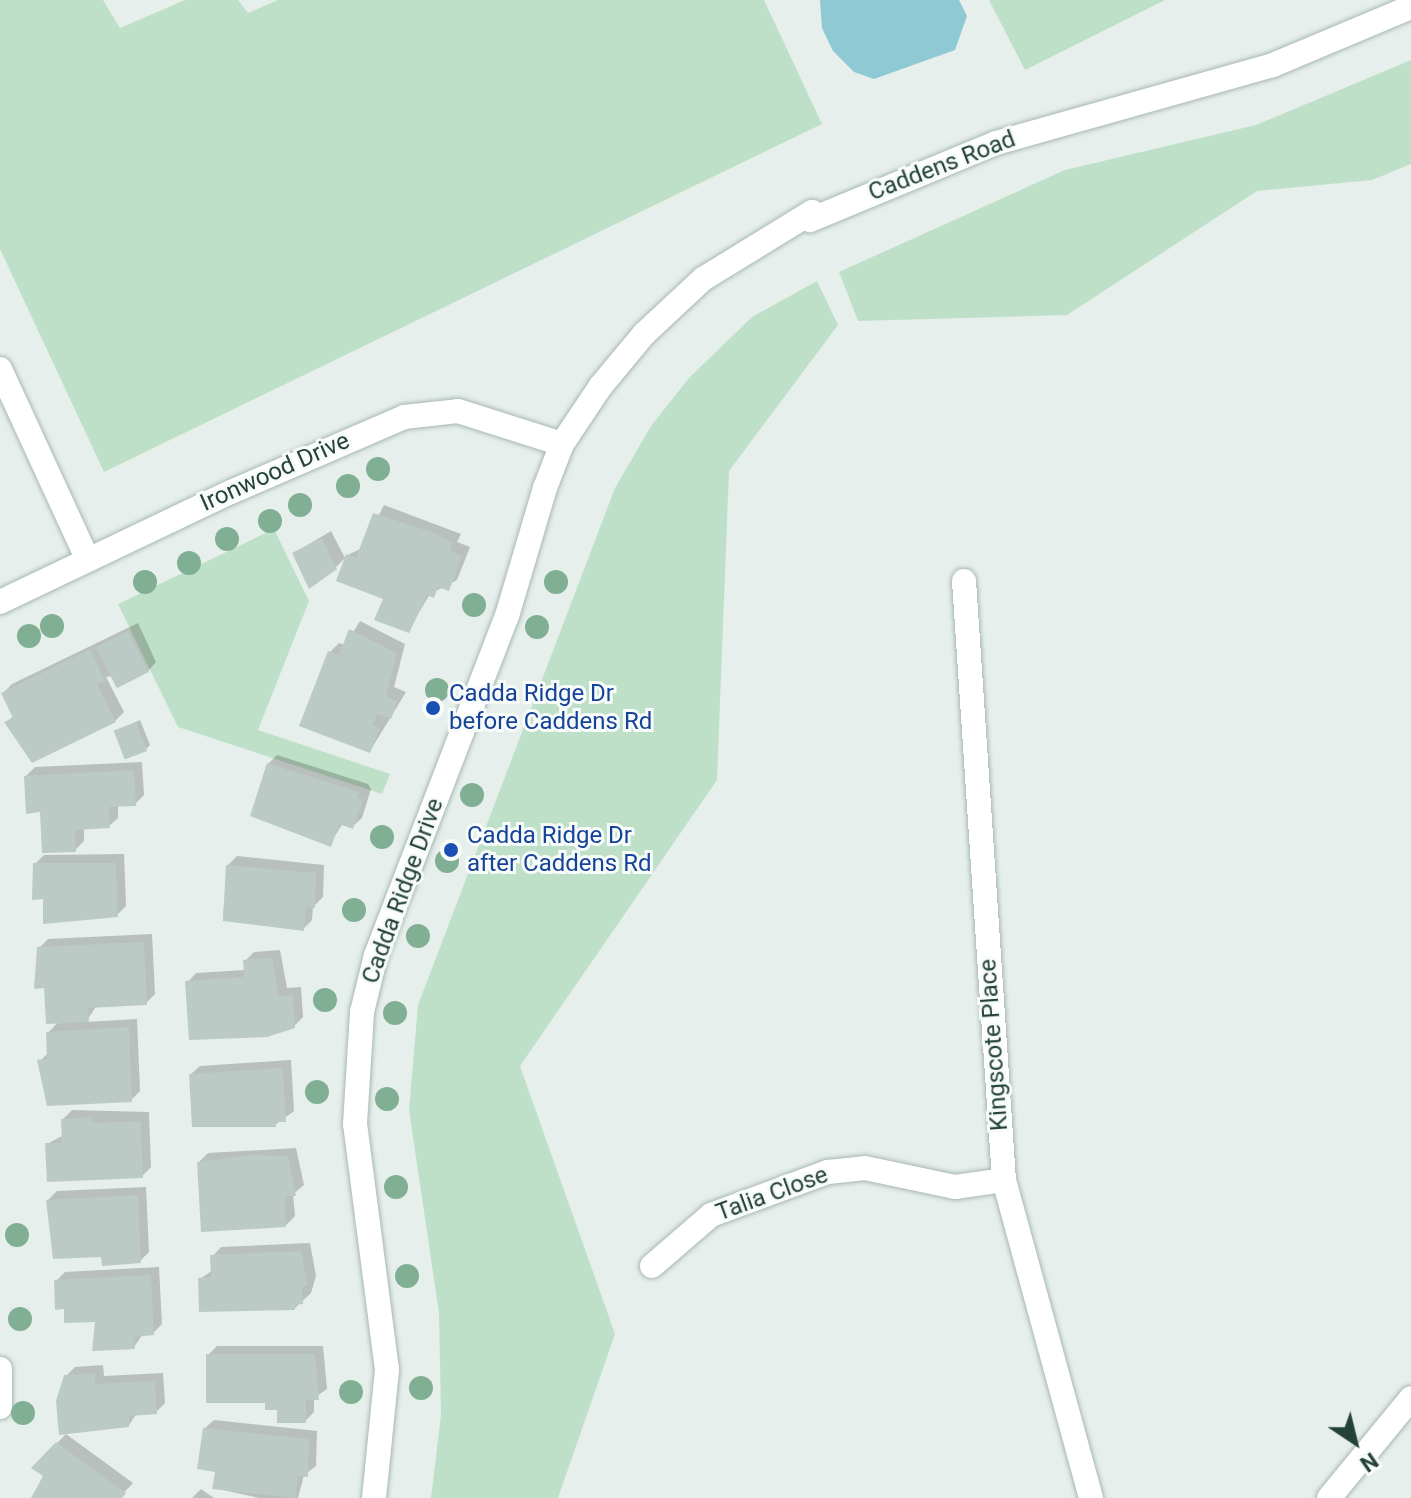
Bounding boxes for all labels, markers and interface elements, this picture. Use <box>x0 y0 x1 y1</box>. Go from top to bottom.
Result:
street label: Caddens Road <box>864 125 1020 207</box>
street label: Ironwood Drive <box>196 426 354 518</box>
place label: Cadda Ridge Dr before Caddens Rd <box>449 680 652 736</box>
marker: Cadda Ridge Dr before Caddens Rd <box>424 699 442 717</box>
street label: Cadda Ridge Drive <box>356 794 450 988</box>
place label: Cadda Ridge Dr after Caddens Rd <box>467 822 651 878</box>
marker: Cadda Ridge Dr after Caddens Rd <box>442 841 460 859</box>
street label: Kingscote Place <box>974 958 1014 1132</box>
street label: Talia Close <box>712 1160 832 1228</box>
north arrow <box>1315 1402 1395 1482</box>
text: N <box>1356 1447 1383 1477</box>

